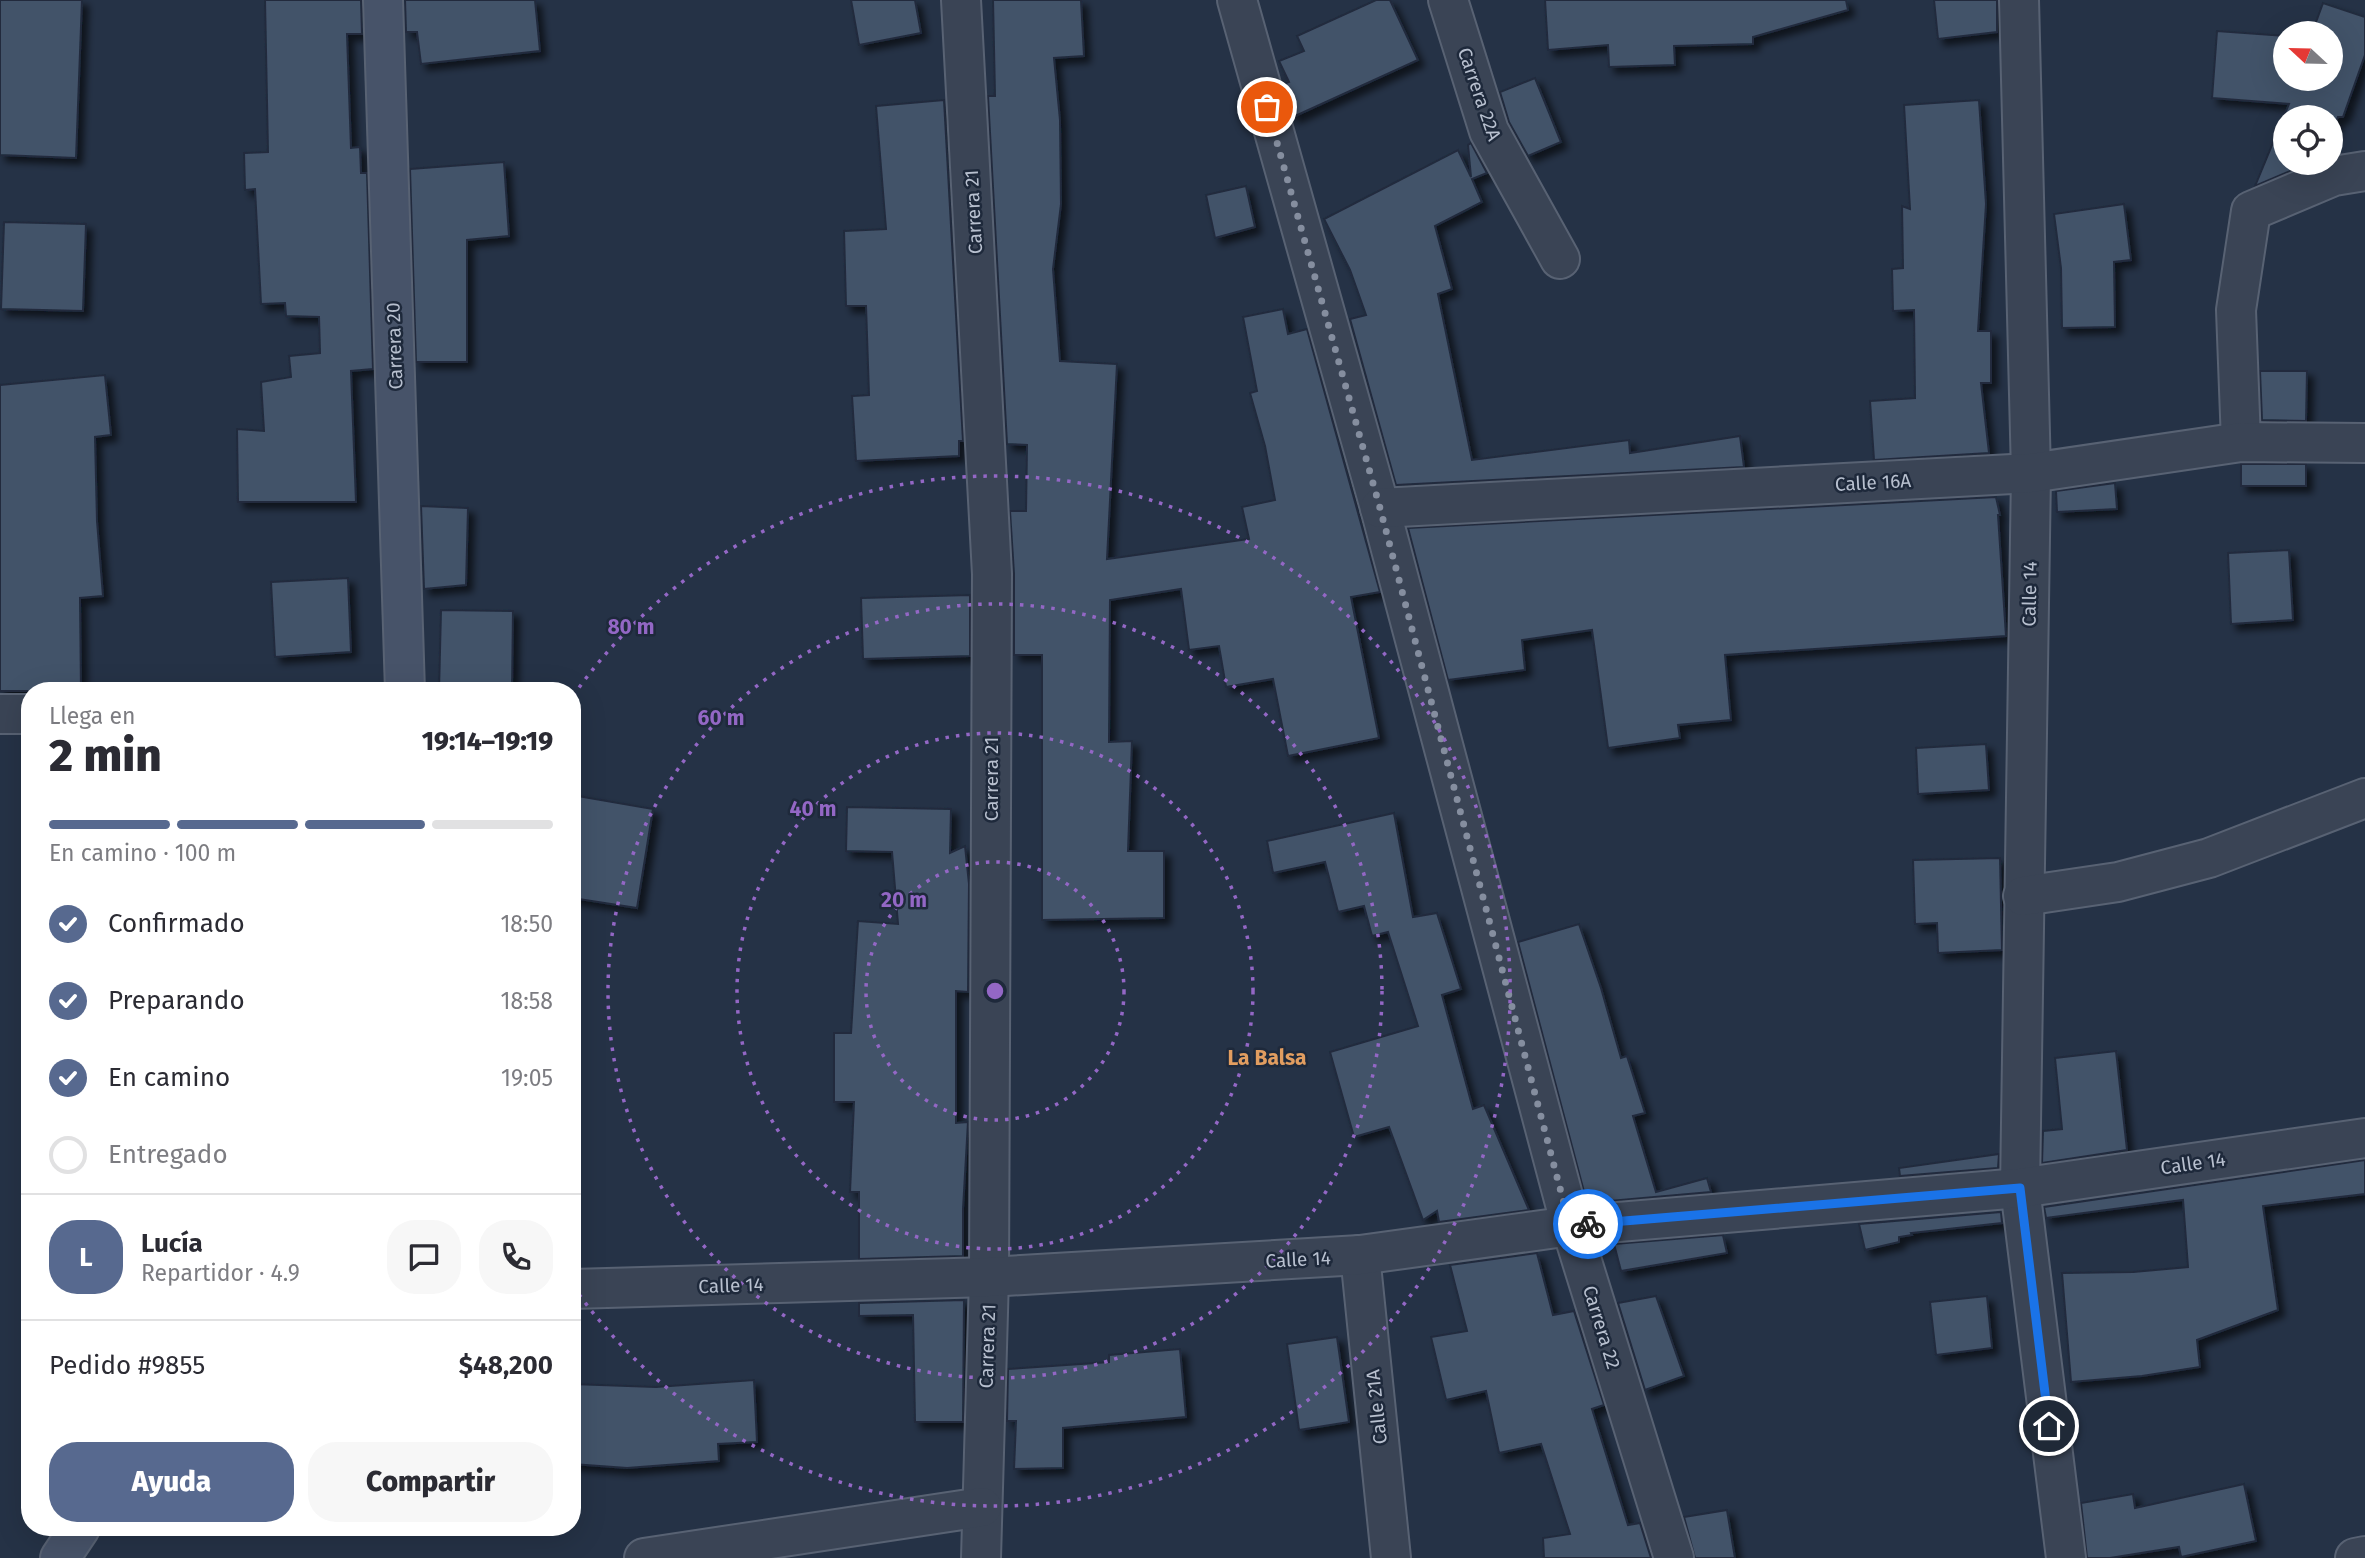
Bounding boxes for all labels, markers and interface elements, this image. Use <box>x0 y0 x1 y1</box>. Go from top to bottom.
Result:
north arrow <box>2273 21 2343 91</box>
map controls <box>2273 21 2343 175</box>
street label: Carrera 22A <box>1453 45 1506 144</box>
pin <box>1237 77 1297 137</box>
icon: bag <box>1248 88 1286 126</box>
button: locate <box>2273 105 2343 175</box>
street label: Carrera 21 <box>960 169 987 255</box>
street label: Carrera 20 <box>381 302 408 390</box>
street label: Calle 16A <box>1834 469 1912 496</box>
street label: Calle 14 <box>2017 561 2042 627</box>
text: 80 m <box>607 614 655 640</box>
text: Llega en <box>49 702 135 730</box>
text: 60 m <box>698 705 744 731</box>
text: 19:14–19:19 <box>422 726 553 757</box>
text: 2 min <box>49 728 162 783</box>
street label: Carrera 21 <box>980 737 1003 821</box>
text: 40 m <box>790 796 836 822</box>
text: En camino · 100 m <box>49 839 236 867</box>
text: 20 m <box>881 887 927 913</box>
icon: check <box>49 905 87 943</box>
text: Confirmado <box>108 908 245 939</box>
text: 18:50 <box>500 910 553 938</box>
centre of rings <box>983 979 1007 1003</box>
icon: check <box>49 982 87 1020</box>
text: Preparando <box>108 985 245 1016</box>
text: 18:58 <box>501 987 553 1015</box>
district label: La Balsa <box>1228 1045 1306 1071</box>
icon: check <box>49 1059 87 1097</box>
text: En camino <box>108 1062 230 1093</box>
text: 19:05 <box>501 1064 553 1092</box>
text: Entregado <box>108 1139 228 1170</box>
street label: Calle 14 <box>2159 1148 2227 1179</box>
courier <box>1553 1189 1623 1259</box>
icon: bike <box>1569 1205 1607 1243</box>
button: chat <box>387 1220 461 1294</box>
button: phone <box>479 1220 553 1294</box>
text: Lucía <box>141 1228 203 1259</box>
text: L <box>79 1242 93 1273</box>
street label: Calle 14 <box>1265 1246 1331 1273</box>
text: Repartidor · 4.9 <box>141 1259 300 1287</box>
street label: Calle 14 <box>698 1273 764 1298</box>
street label: Carrera 22 <box>1578 1283 1625 1372</box>
street label: Carrera 21 <box>975 1303 1000 1389</box>
text: Pedido #9855 <box>49 1350 205 1381</box>
text: $48,200 <box>459 1350 553 1381</box>
street label: Calle 21A <box>1361 1368 1392 1445</box>
pin <box>2019 1396 2079 1456</box>
icon: home <box>2030 1407 2068 1445</box>
button: Ayuda <box>49 1442 294 1522</box>
button: Compartir <box>308 1442 553 1522</box>

